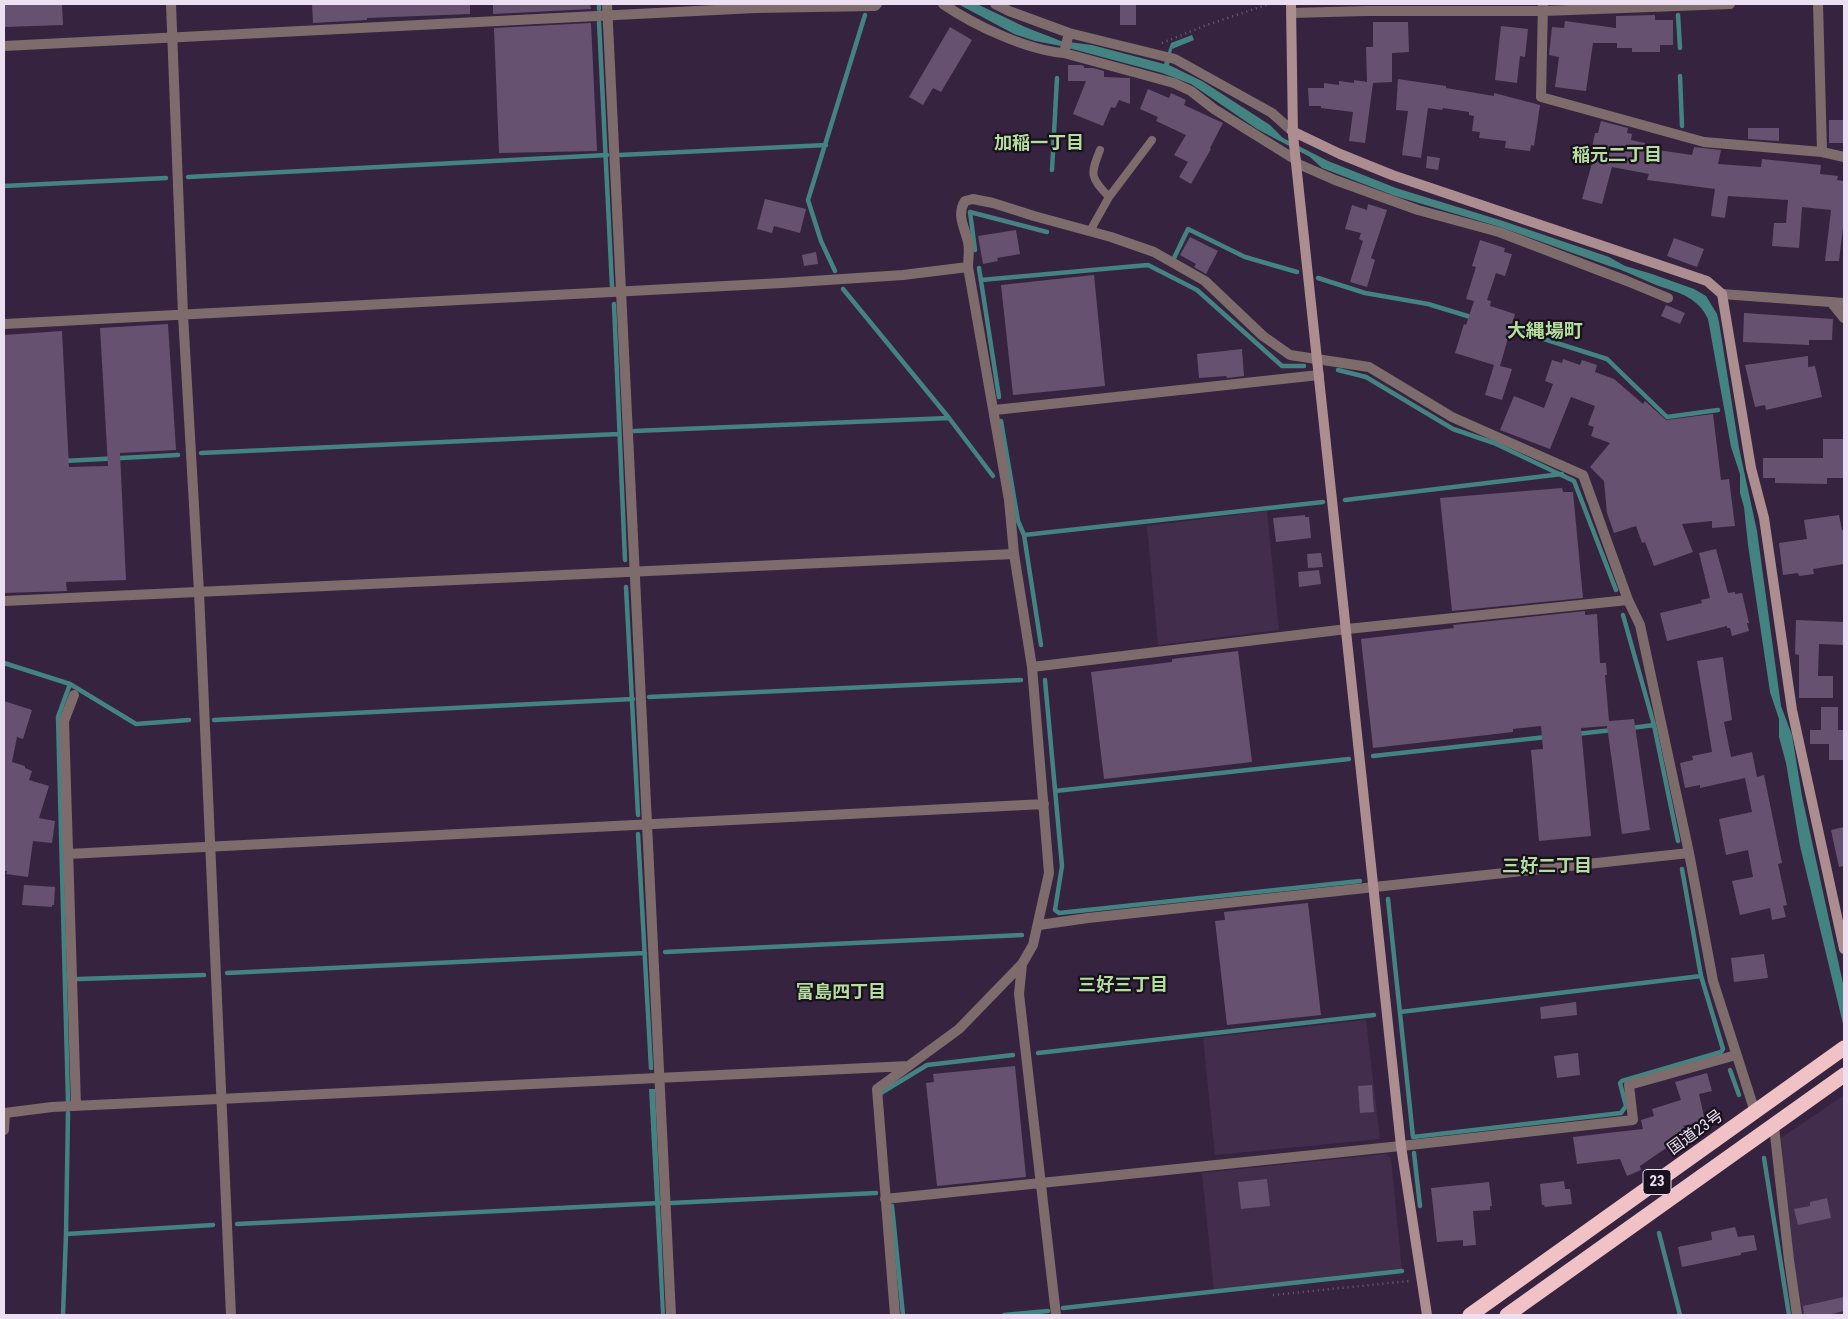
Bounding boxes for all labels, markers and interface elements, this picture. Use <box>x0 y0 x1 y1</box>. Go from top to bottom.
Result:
district label: 加稲一丁目 <box>994 133 1084 155</box>
district label: 稲元二丁目 <box>1572 145 1662 167</box>
district label: 大縄場町 <box>1507 321 1583 343</box>
district label: 三好二丁目 <box>1502 856 1592 878</box>
district label: 三好三丁目 <box>1078 975 1168 997</box>
district label: 富島四丁目 <box>796 982 886 1004</box>
street label: 国道23号 <box>1665 1106 1727 1160</box>
road number: 23 <box>1643 1170 1671 1194</box>

